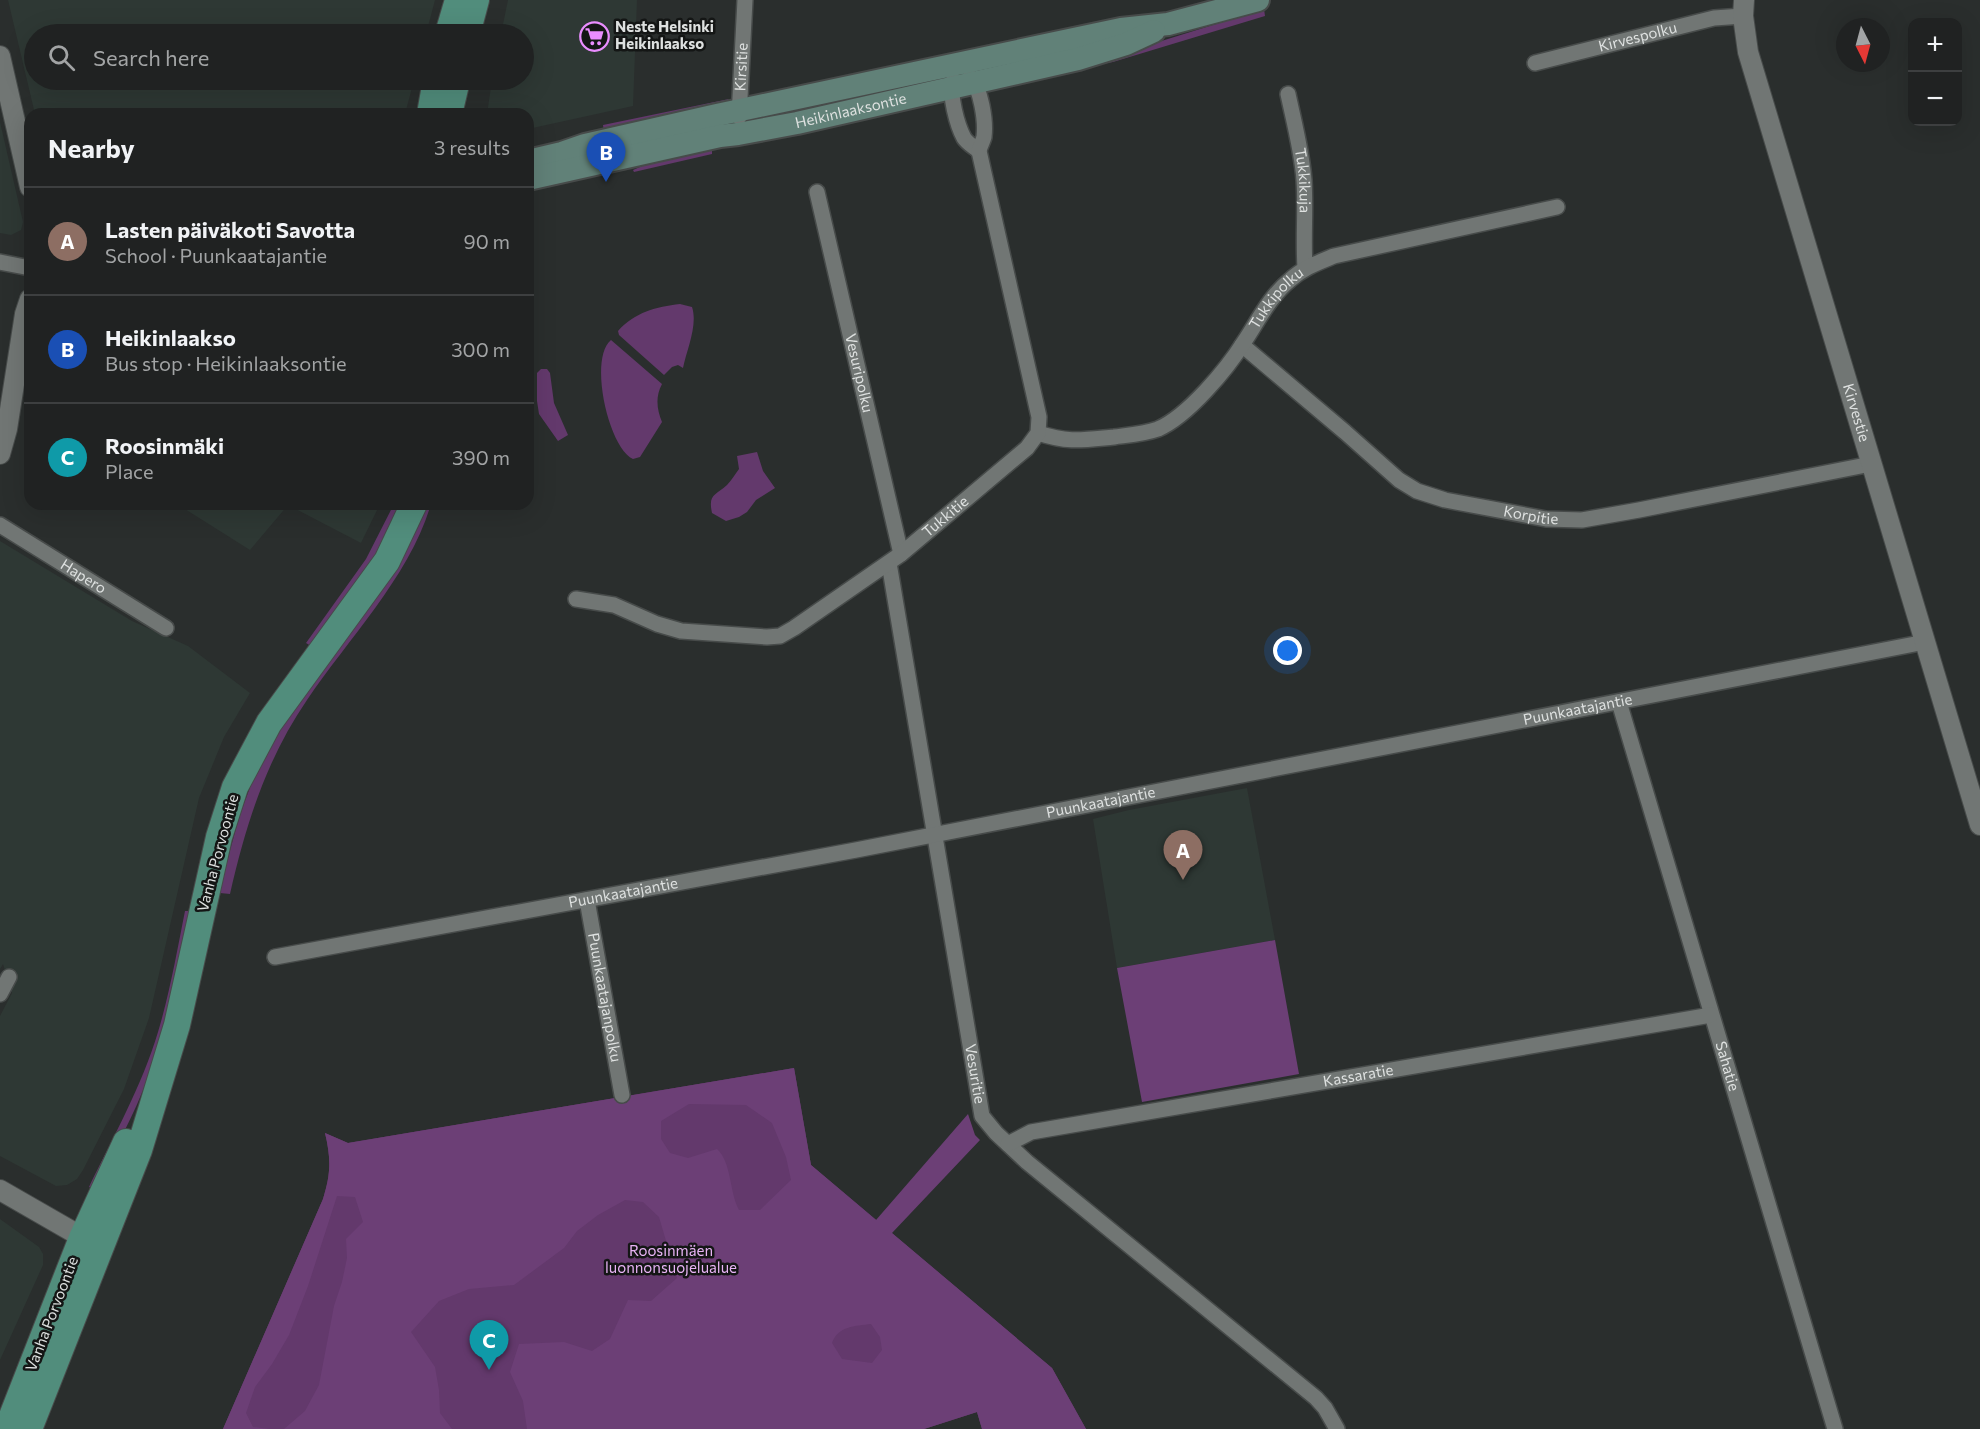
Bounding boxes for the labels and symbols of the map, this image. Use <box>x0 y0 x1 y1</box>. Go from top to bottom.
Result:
place label: Neste Helsinki Heikinlaakso <box>615 17 714 52</box>
street label: Kirvespolku <box>1596 18 1679 55</box>
north arrow <box>1836 18 1890 72</box>
supermarket icon: Neste Helsinki Heikinlaakso <box>578 20 610 52</box>
street label: Kirsitie <box>730 42 751 92</box>
street label: Heikinlaaksontie <box>793 88 908 131</box>
pin: B <box>586 132 626 182</box>
street label: Tukkikuja <box>1292 147 1315 213</box>
street label: Tukkipolku <box>1245 263 1306 332</box>
street label: Vesuripolku <box>842 332 878 414</box>
street label: Kirvestie <box>1840 381 1874 444</box>
street label: Tukkitie <box>918 491 972 540</box>
street label: Korpitie <box>1502 501 1559 527</box>
street label: Hapero <box>58 555 110 597</box>
your location <box>1273 636 1302 665</box>
street label: Puunkaatajantie <box>1521 689 1634 728</box>
street label: Puunkaatajantie <box>1044 782 1157 821</box>
street label: Vanha Porvoontie <box>193 792 241 914</box>
pin: A <box>1164 830 1202 880</box>
street label: Puunkaatajantie <box>567 873 679 911</box>
street label: Puunkaatajanpolku <box>585 931 626 1063</box>
street label: Sahatie <box>1712 1039 1744 1093</box>
street label: Vesuritie <box>962 1042 990 1105</box>
street label: Kassaratie <box>1322 1060 1395 1090</box>
park label: Roosinmäen luonnonsuojelualue <box>605 1241 737 1276</box>
street label: Vanha Porvoontie <box>21 1254 81 1373</box>
pin: C <box>470 1320 508 1370</box>

